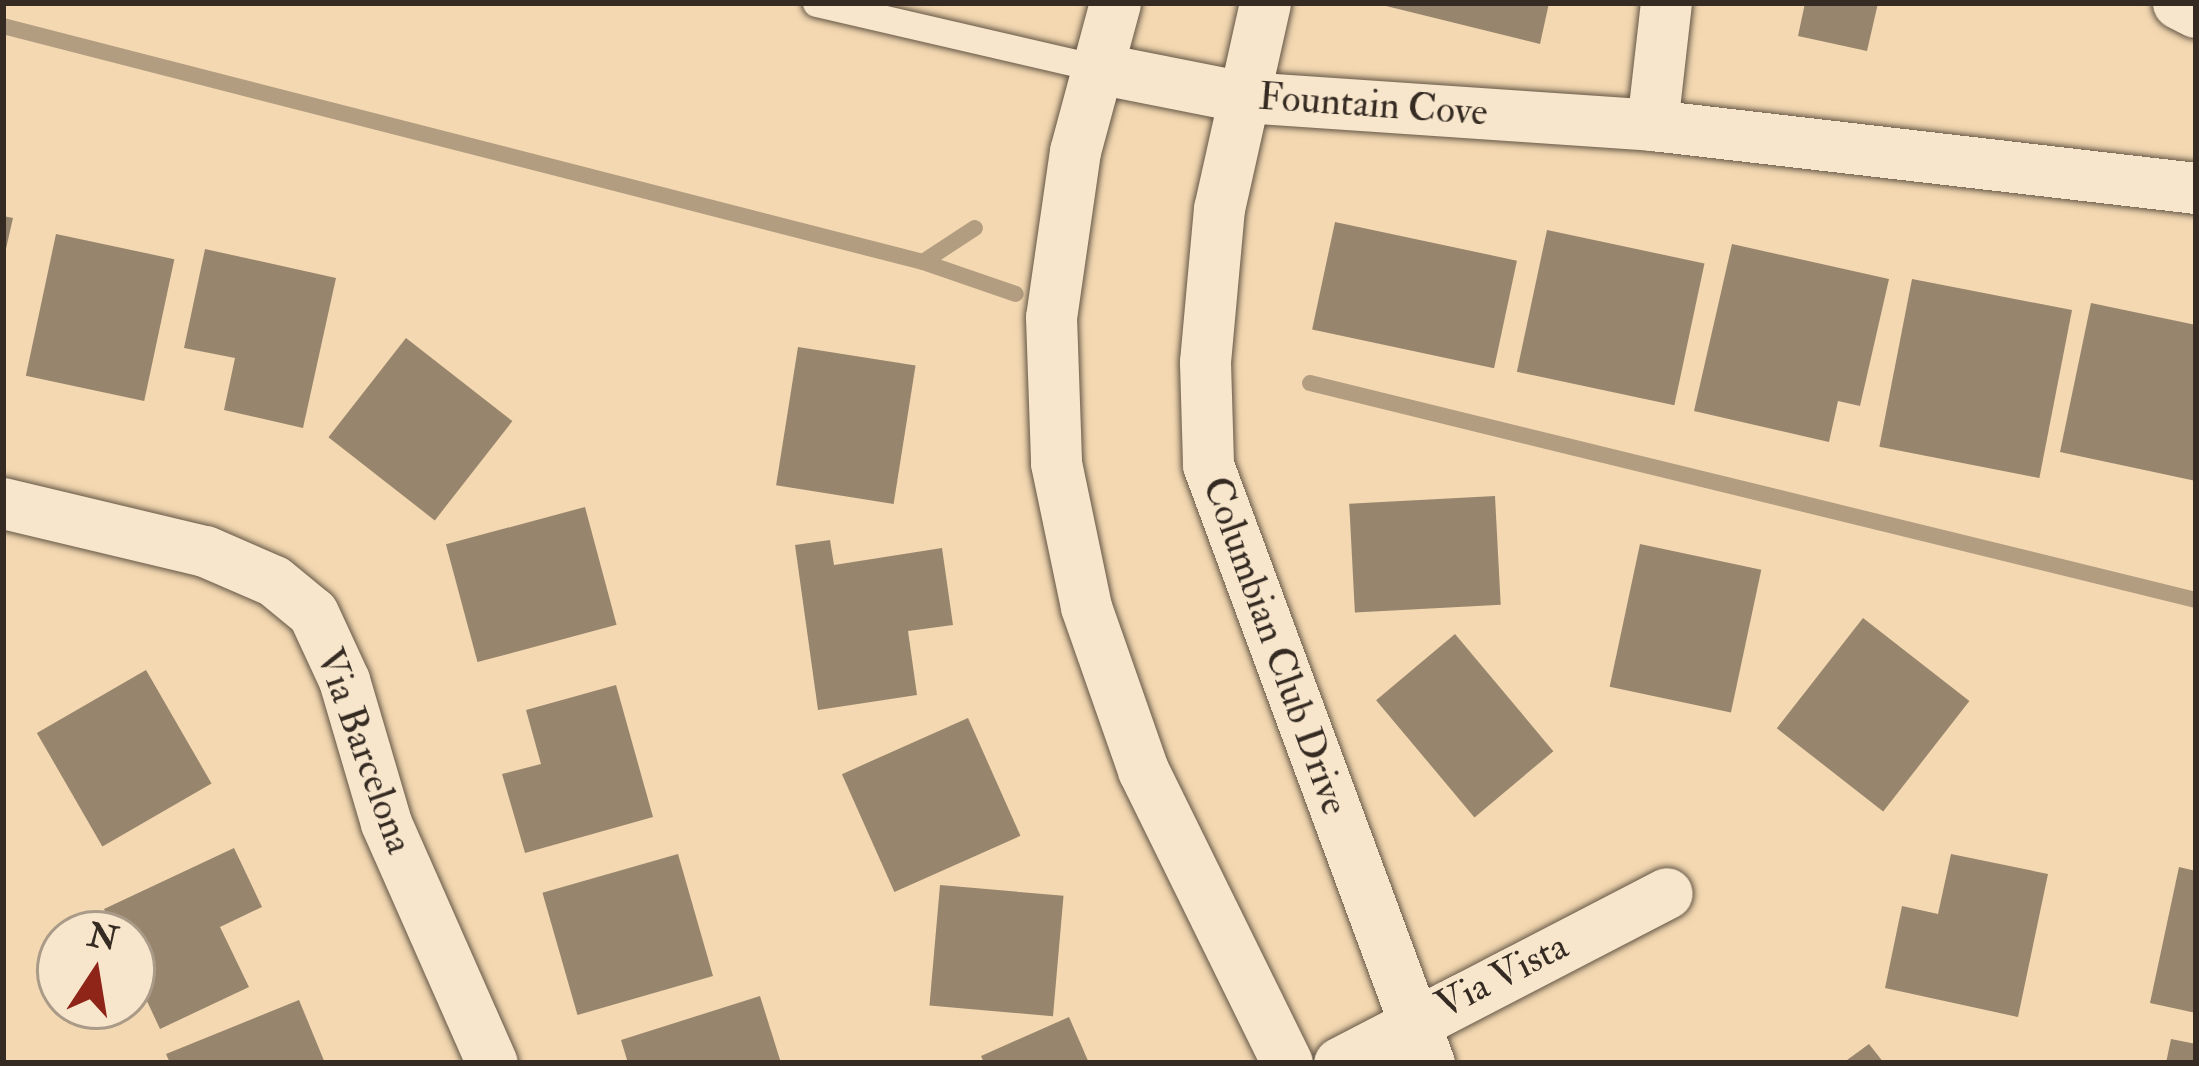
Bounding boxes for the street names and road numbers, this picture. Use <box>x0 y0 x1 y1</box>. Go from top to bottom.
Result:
street label: Fountain Cove <box>1257 74 1489 136</box>
street label: Columbian Club Drive <box>1192 471 1358 821</box>
street label: Via Barcelona <box>305 642 423 860</box>
street label: Via Vista <box>1428 923 1576 1029</box>

